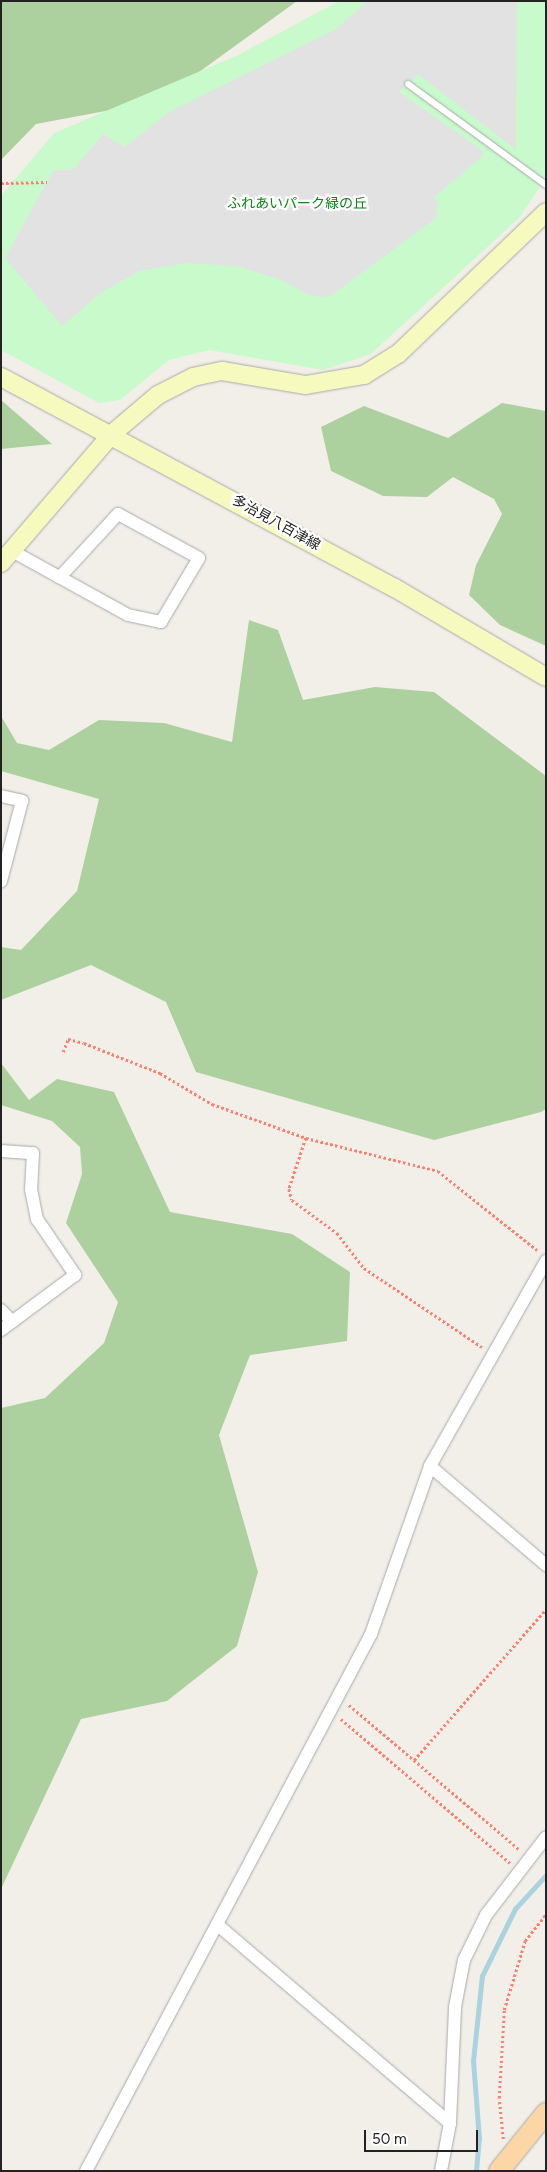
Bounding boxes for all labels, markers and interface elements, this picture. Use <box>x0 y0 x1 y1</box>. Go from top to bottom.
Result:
park label: ふれあいパーク緑の丘 <box>227 196 367 212</box>
street label: 多治見八百津線 <box>229 492 323 554</box>
scale bar <box>367 2120 481 2152</box>
text: 50 m <box>372 2130 407 2148</box>

